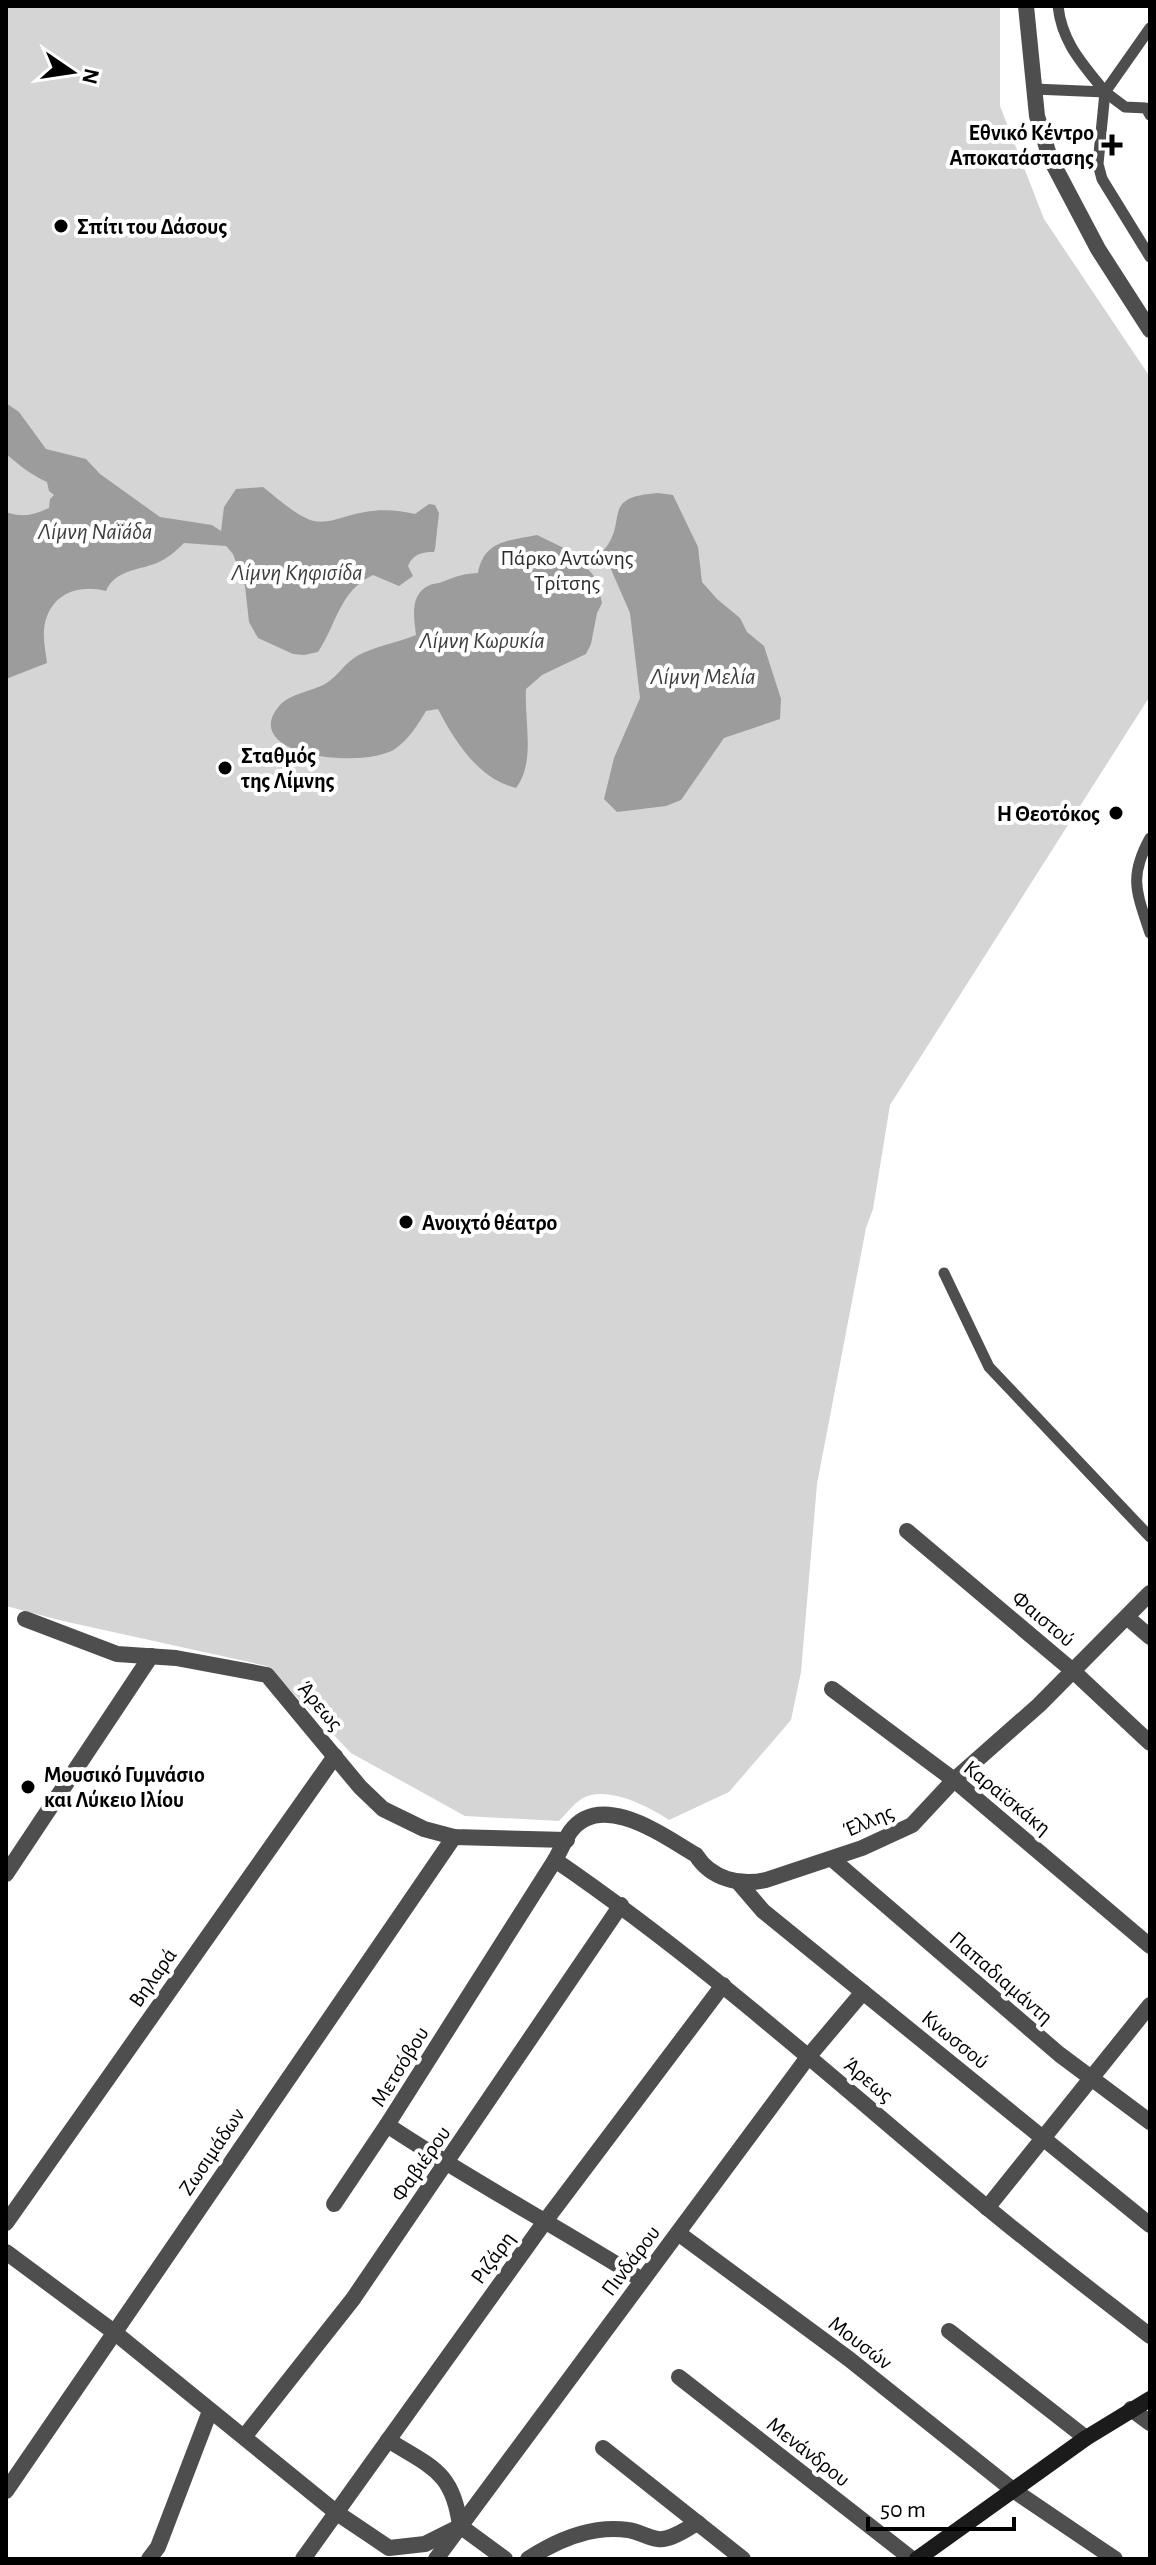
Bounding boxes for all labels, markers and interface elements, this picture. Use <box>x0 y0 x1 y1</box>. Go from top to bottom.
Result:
north arrow <box>32 32 112 112</box>
text: N <box>78 66 103 86</box>
place label: Εθνικό Κέντρο Αποκατάστασης <box>949 122 1094 170</box>
marker: Εθνικό Κέντρο Αποκατάστασης <box>1101 134 1123 156</box>
place label: Σπίτι του Δάσους <box>77 216 227 239</box>
marker: Σπίτι του Δάσους <box>52 217 70 235</box>
water label: Λίμνη Ναϊάδα <box>37 520 152 544</box>
park label: Πάρκο Αντώνης Τρίτσης <box>500 547 634 594</box>
water label: Λίμνη Κηφισίδα <box>230 561 363 585</box>
water label: Λίμνη Κωρυκία <box>418 629 545 653</box>
water label: Λίμνη Μελία <box>649 665 756 689</box>
place label: Σταθμός της Λίμνης <box>240 745 335 793</box>
marker: Σταθμός της Λίμνης <box>216 759 234 777</box>
place label: Η Θεοτόκος <box>997 803 1100 826</box>
marker: Η Θεοτόκος <box>1107 804 1125 822</box>
place label: Ανοιχτό θέατρο <box>422 1212 558 1234</box>
marker: Ανοιχτό θέατρο <box>397 1213 415 1231</box>
street label: Φαιστού <box>1008 1586 1079 1651</box>
street label: Άρεως <box>293 1677 347 1735</box>
street label: Καραϊσκάκη <box>960 1756 1055 1839</box>
place label: Μουσικό Γυμνάσιο και Λύκειο Ιλίου <box>44 1764 205 1811</box>
marker: Μουσικό Γυμνάσιο και Λύκειο Ιλίου <box>19 1778 37 1796</box>
street label: Έλλης <box>840 1801 897 1841</box>
street label: Παπαδιαμάντη <box>945 1927 1057 2028</box>
street label: Βηλαρά <box>125 1944 181 2011</box>
street label: Κνωσσού <box>918 2006 993 2073</box>
street label: Μετσόβου <box>367 2023 433 2110</box>
street label: Άρεως <box>839 2053 897 2107</box>
street label: Ζωσιμάδων <box>175 2104 249 2199</box>
street label: Φαβιέρου <box>387 2122 455 2205</box>
street label: Πινδάρου <box>597 2221 664 2300</box>
street label: Ριζάρη <box>467 2227 519 2288</box>
street label: Μουσών <box>825 2312 896 2374</box>
street label: Μενάνδρου <box>763 2413 854 2491</box>
scale bar <box>868 2481 1014 2531</box>
text: 50 m <box>880 2498 926 2522</box>

